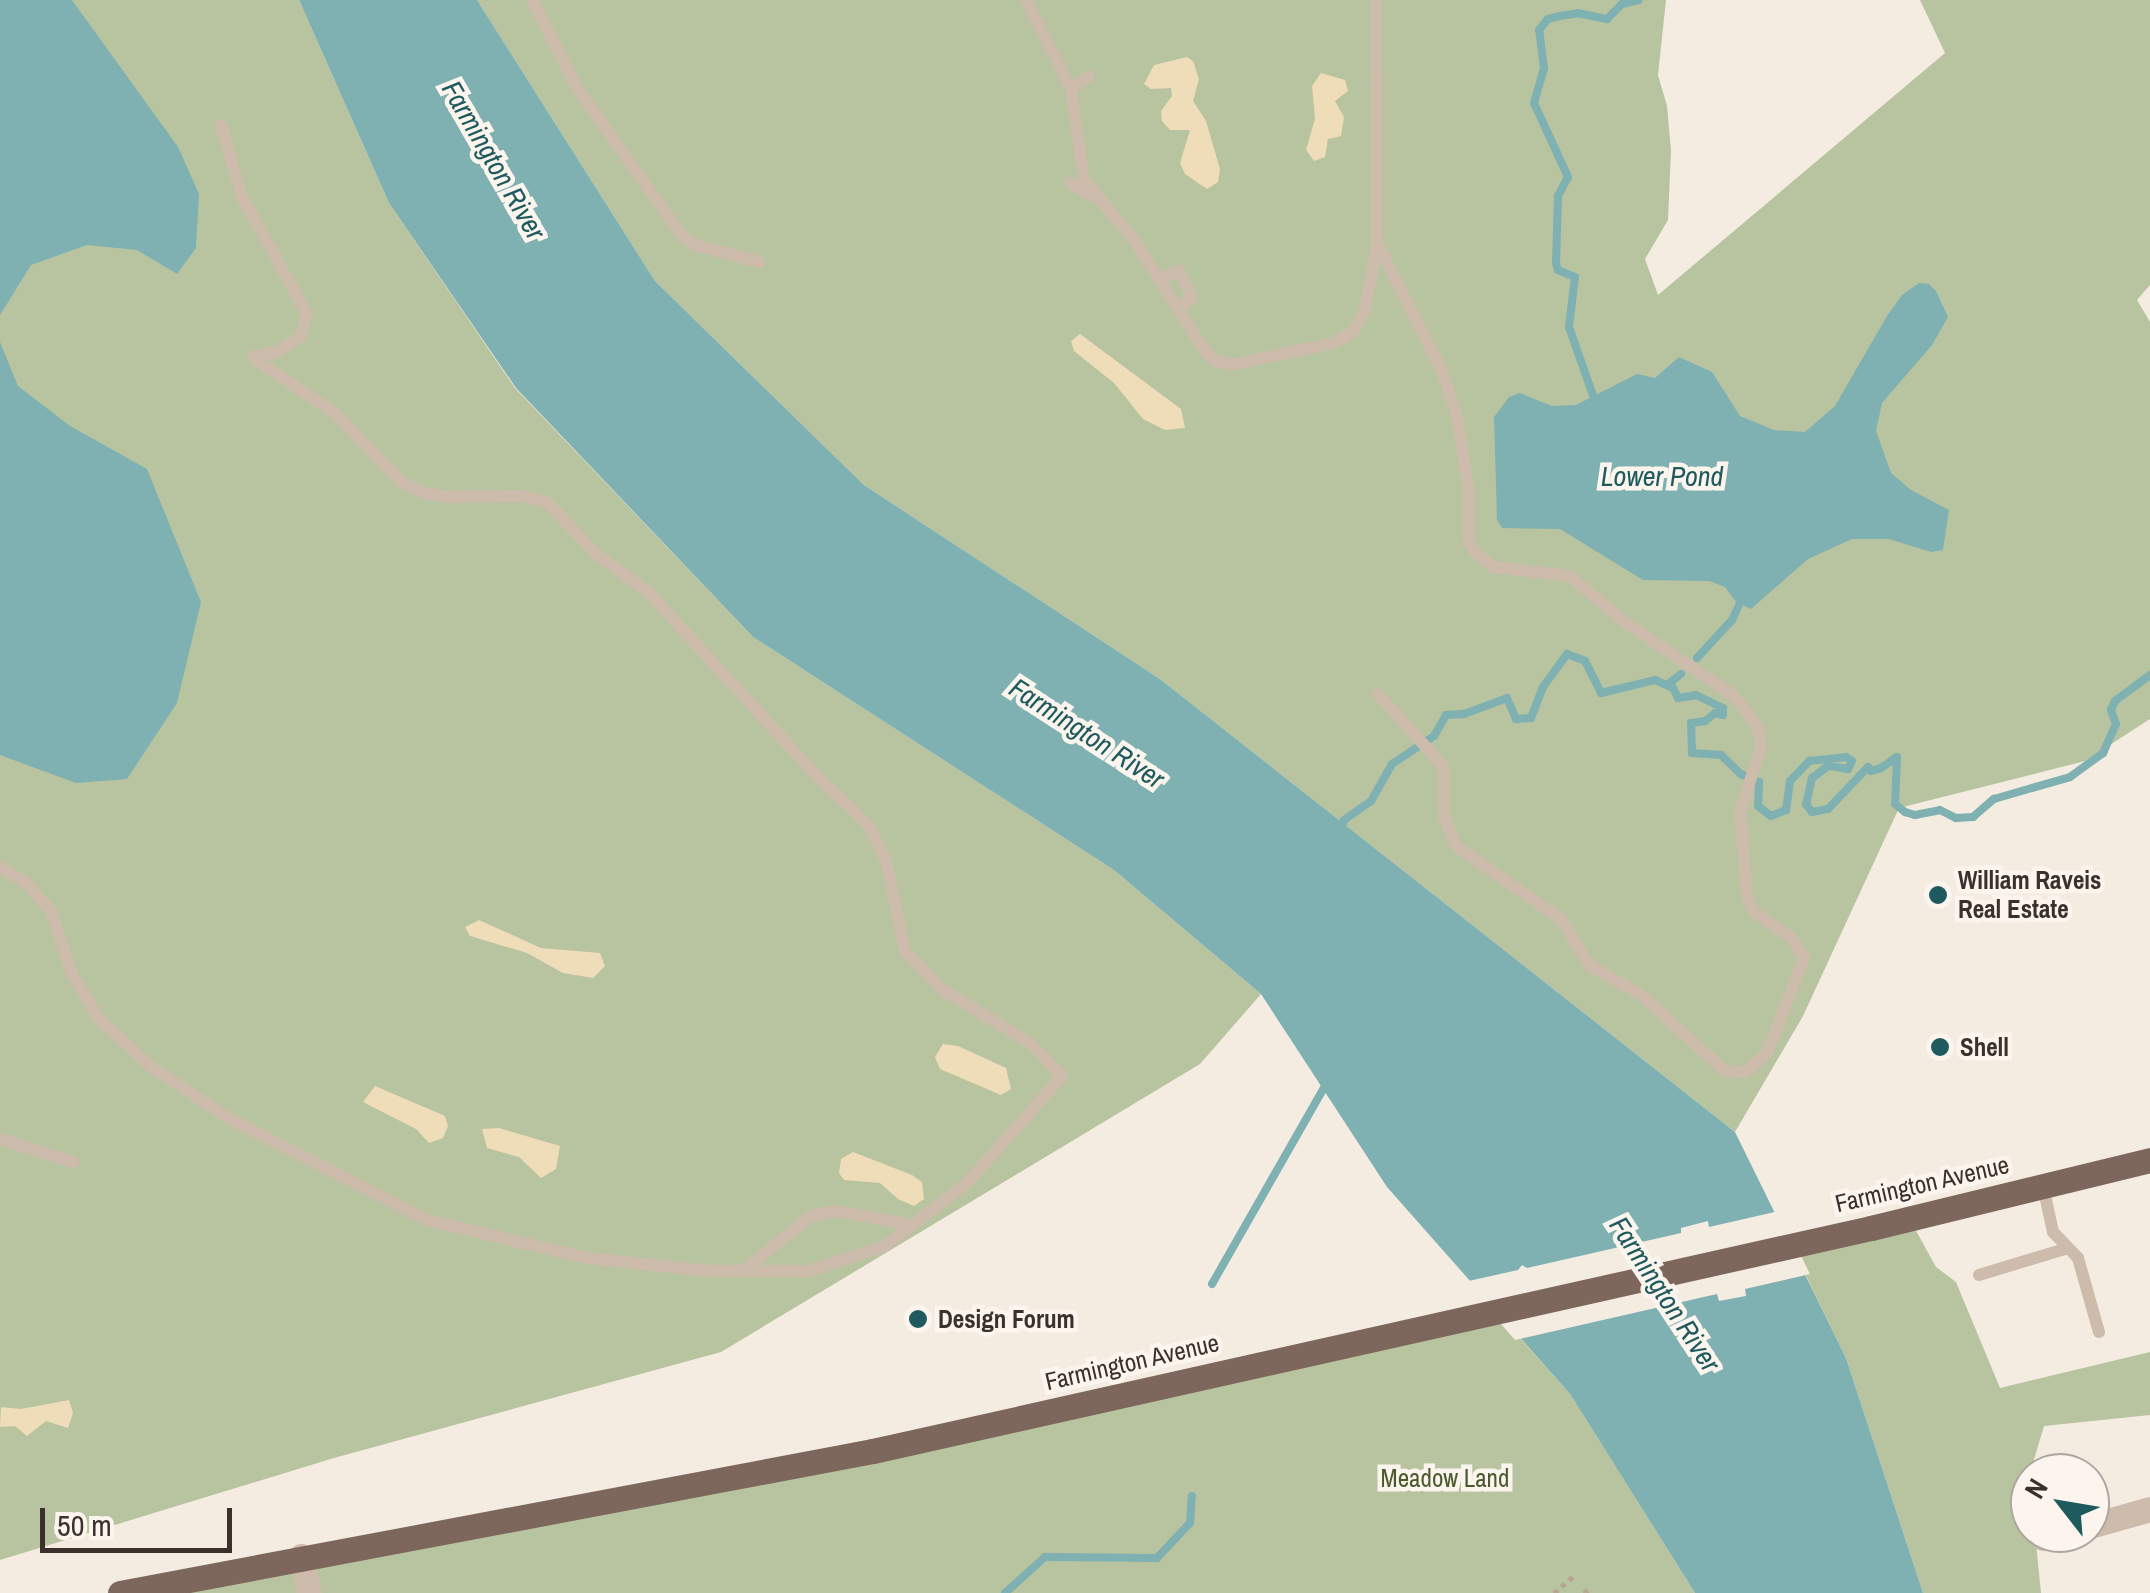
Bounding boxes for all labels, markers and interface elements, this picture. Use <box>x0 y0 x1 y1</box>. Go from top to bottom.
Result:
water label: Farmington River <box>435 75 553 245</box>
water label: Lower Pond <box>1601 459 1723 493</box>
water label: Farmington River <box>1003 670 1171 796</box>
place label: William Raveis Real Estate <box>1958 866 2101 925</box>
marker: William Raveis Real Estate <box>1927 884 1949 906</box>
place label: Shell <box>1960 1032 2009 1062</box>
marker: Shell <box>1929 1036 1951 1058</box>
street label: Farmington Avenue <box>1832 1149 2012 1219</box>
water label: Farmington River <box>1602 1210 1728 1378</box>
place label: Design Forum <box>938 1304 1075 1334</box>
marker: Design Forum <box>907 1308 929 1330</box>
street label: Farmington Avenue <box>1042 1327 1222 1397</box>
north arrow <box>2010 1453 2110 1553</box>
park label: Meadow Land <box>1381 1463 1509 1493</box>
text: N <box>2015 1472 2057 1505</box>
scale bar <box>45 1488 238 1550</box>
text: 50 m <box>57 1505 112 1545</box>

